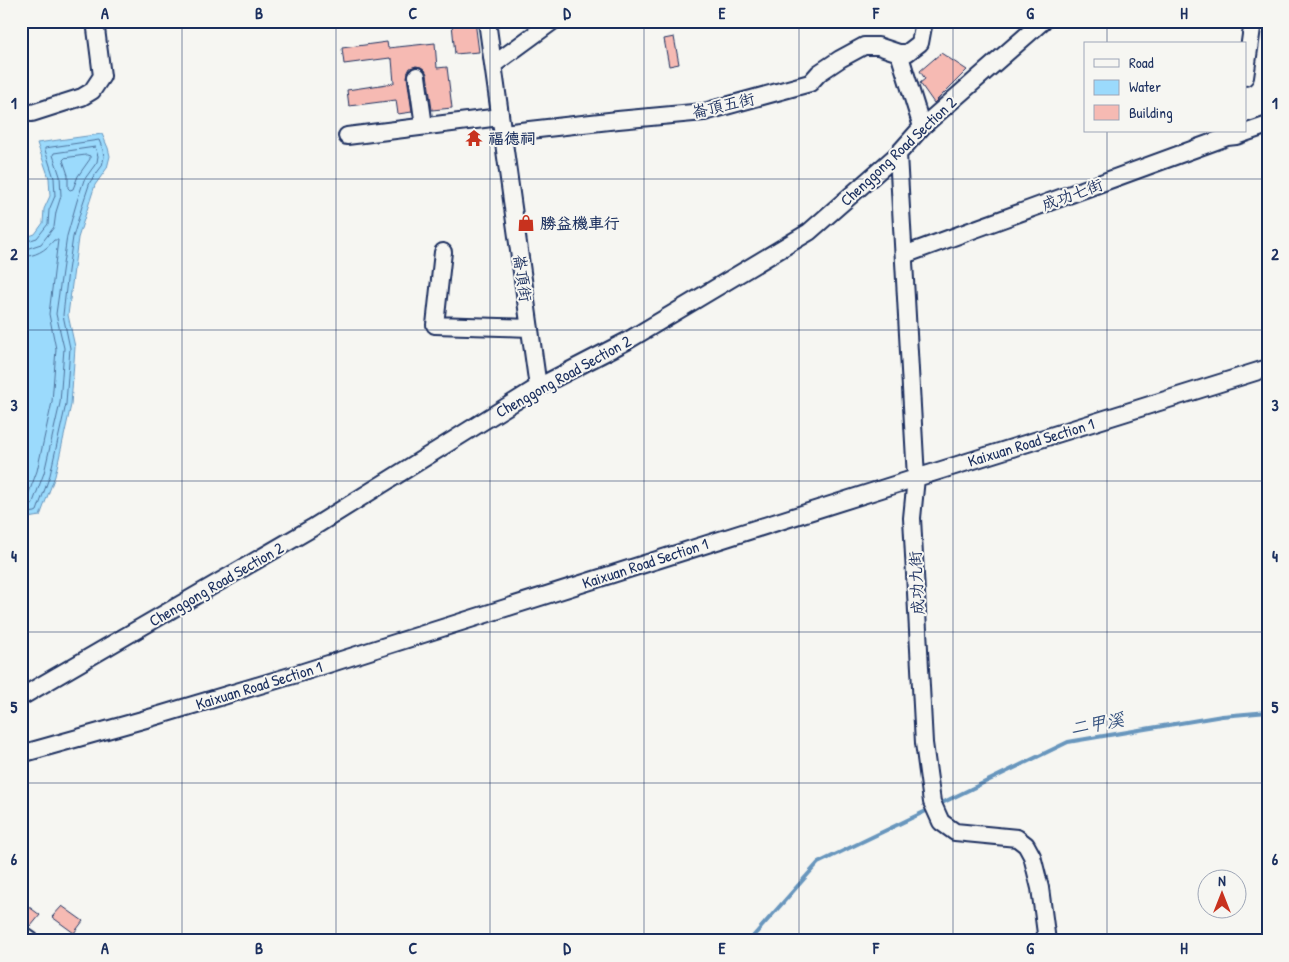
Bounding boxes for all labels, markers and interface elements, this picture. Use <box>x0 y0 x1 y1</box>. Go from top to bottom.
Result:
text: A <box>101 2 109 24</box>
text: B <box>255 2 263 24</box>
text: C <box>409 2 418 24</box>
text: D <box>563 2 571 24</box>
text: E <box>718 2 726 24</box>
text: F <box>872 2 880 24</box>
text: G <box>1026 2 1034 24</box>
text: H <box>1180 2 1188 24</box>
legend <box>1084 42 1246 132</box>
text: Road <box>1129 52 1154 73</box>
text: Water <box>1129 76 1161 97</box>
street label: 崙頂五街 <box>689 87 757 123</box>
street label: Chenggong Road Section 2 <box>835 91 961 211</box>
text: 1 <box>11 92 17 114</box>
text: 1 <box>1272 92 1278 114</box>
text: Building <box>1129 102 1173 123</box>
place label: 福德祠 <box>488 127 536 149</box>
temple icon: 福德祠 <box>464 128 484 148</box>
street label: 成功七街 <box>1038 173 1106 215</box>
place label: 勝益機車行 <box>540 212 620 234</box>
shop icon: 勝益機車行 <box>516 213 536 233</box>
text: 2 <box>10 243 18 265</box>
text: 2 <box>1271 243 1279 265</box>
street label: 崙頂街 <box>509 253 537 303</box>
street label: Chenggong Road Section 2 <box>491 329 635 422</box>
text: 3 <box>10 394 18 416</box>
text: 3 <box>1271 394 1279 416</box>
street label: Kaixuan Road Section 1 <box>965 412 1097 472</box>
street label: Kaixuan Road Section 1 <box>579 532 711 594</box>
street label: Chenggong Road Section 2 <box>145 536 288 631</box>
text: 4 <box>11 545 17 567</box>
text: 4 <box>1272 545 1278 567</box>
street label: 成功九街 <box>903 550 929 616</box>
street label: Kaixuan Road Section 1 <box>193 655 325 715</box>
text: 5 <box>11 696 18 718</box>
text: 5 <box>1272 696 1279 718</box>
water label: 二甲溪 <box>1068 706 1127 741</box>
text: 6 <box>11 848 18 870</box>
text: 6 <box>1272 848 1279 870</box>
north arrow <box>1196 870 1246 920</box>
text: N <box>1218 871 1226 890</box>
text: A <box>101 937 109 959</box>
text: B <box>255 937 263 959</box>
text: C <box>409 937 418 959</box>
text: D <box>563 937 571 959</box>
text: E <box>718 937 726 959</box>
text: F <box>872 937 880 959</box>
text: G <box>1026 937 1034 959</box>
text: H <box>1180 937 1188 959</box>

